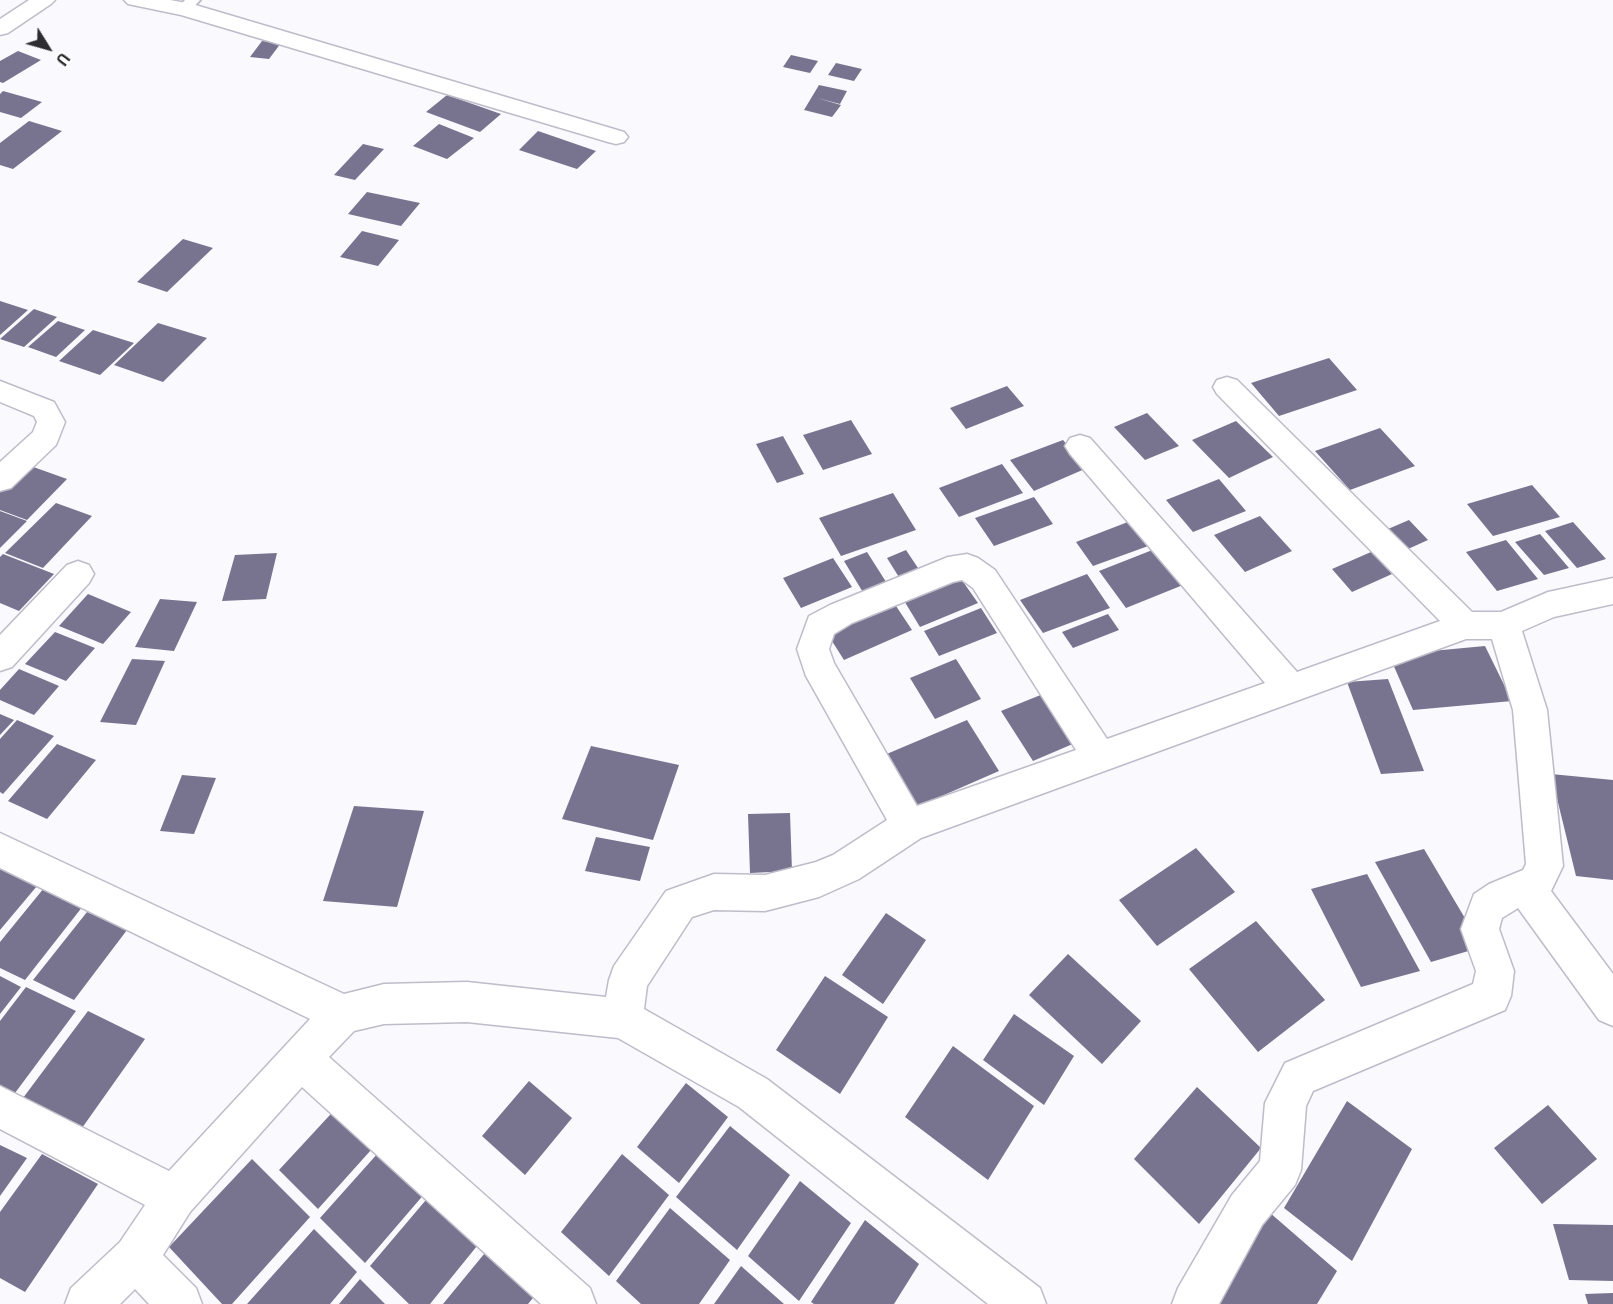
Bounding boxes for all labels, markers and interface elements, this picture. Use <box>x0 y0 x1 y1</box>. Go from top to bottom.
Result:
north arrow <box>18 18 78 78</box>
text: U <box>52 49 74 69</box>

